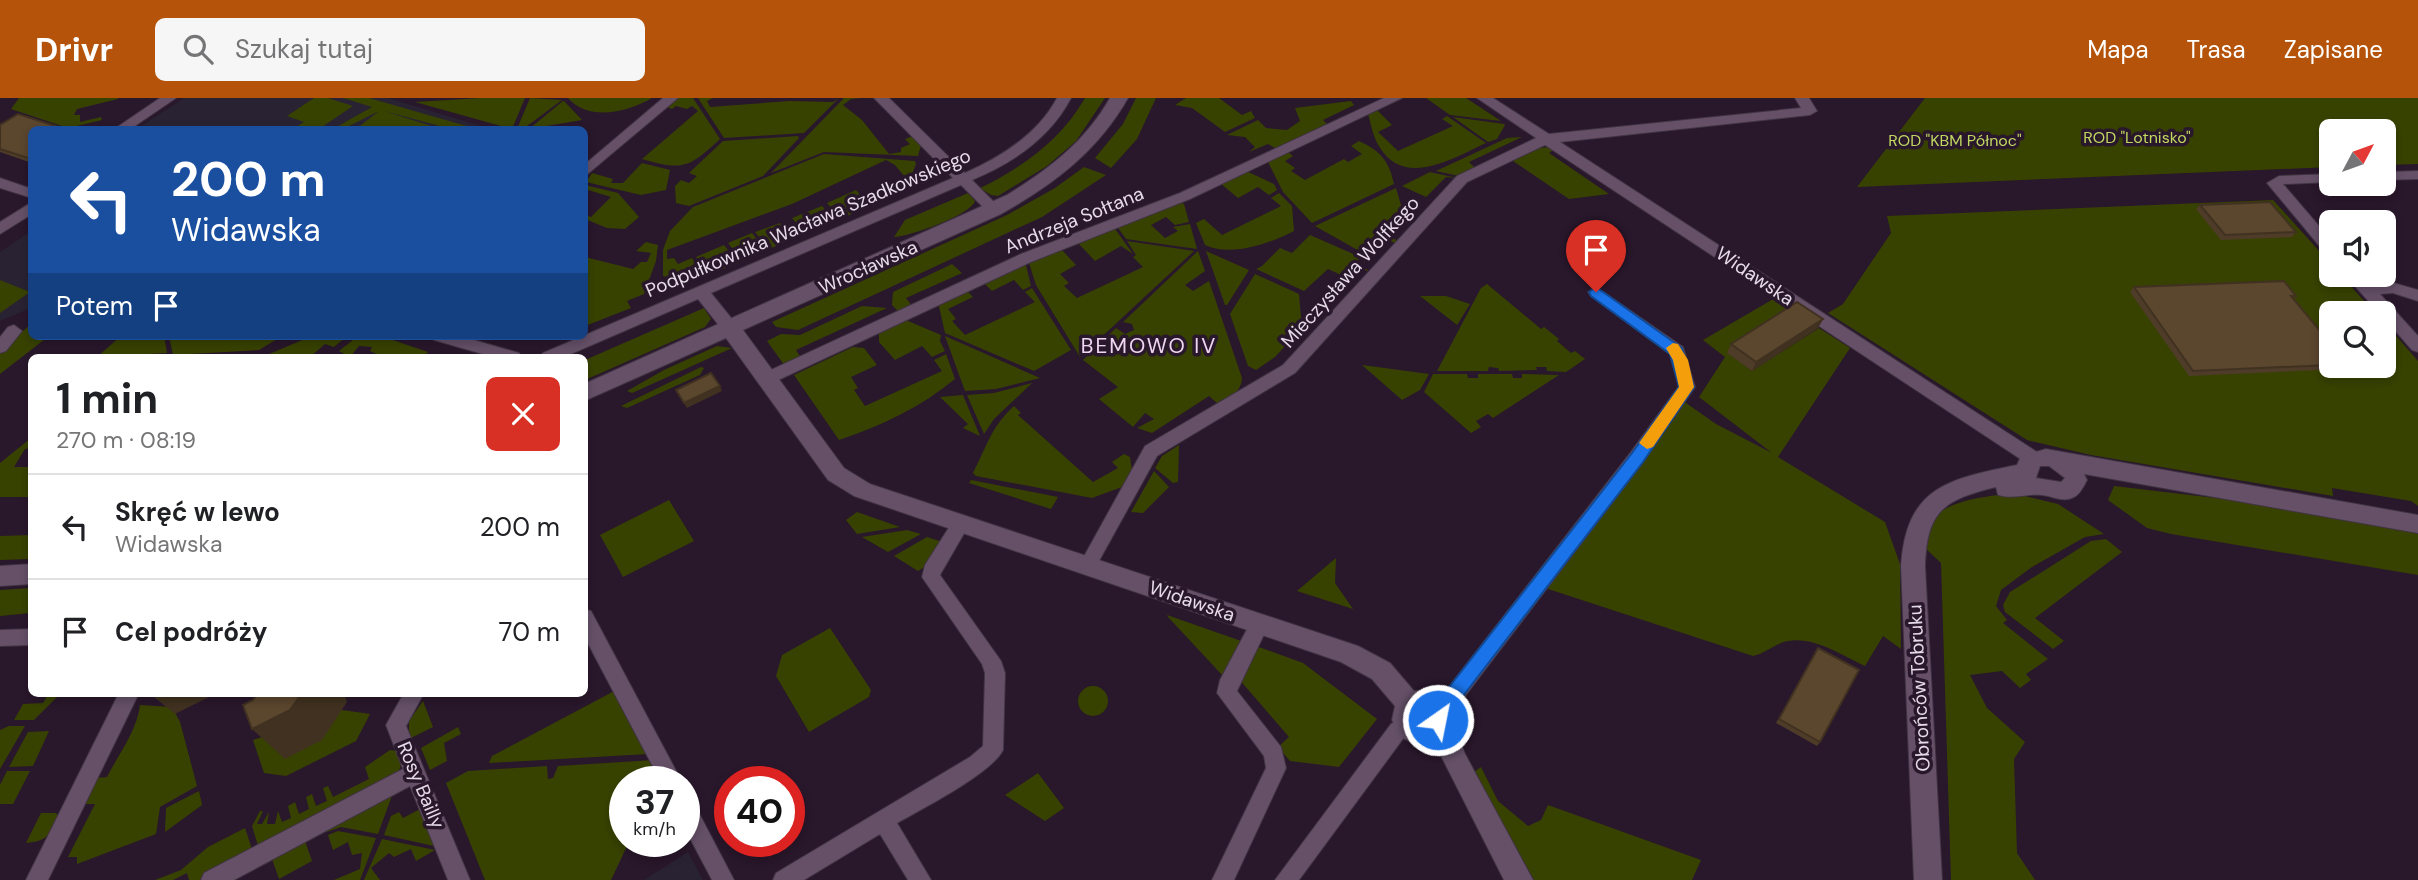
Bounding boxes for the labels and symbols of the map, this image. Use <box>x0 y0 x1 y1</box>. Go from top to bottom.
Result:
north arrow <box>2319 119 2396 196</box>
park label: ROD "Lotnisko" <box>2083 127 2191 148</box>
park label: ROD "KBM Północ" <box>1888 130 2022 151</box>
street label: Podpułkownika Wacława Szadkowskiego <box>642 143 974 303</box>
street label: Andrzeja Sołtana <box>1001 181 1147 259</box>
street label: Mieczysława Wolfkego <box>1275 191 1425 353</box>
pin <box>1566 220 1626 292</box>
street label: Wrocławska <box>815 234 921 300</box>
street label: Widawska <box>1711 241 1799 311</box>
district label: BEMOWO IV <box>1081 332 1217 360</box>
street label: Widawska <box>1146 575 1238 627</box>
street label: Obrońców Tobruku <box>1902 604 1936 772</box>
position arrow <box>1401 683 1475 757</box>
street label: Rosy Bailly <box>391 738 451 833</box>
speed limit sign: 40 <box>714 766 805 857</box>

